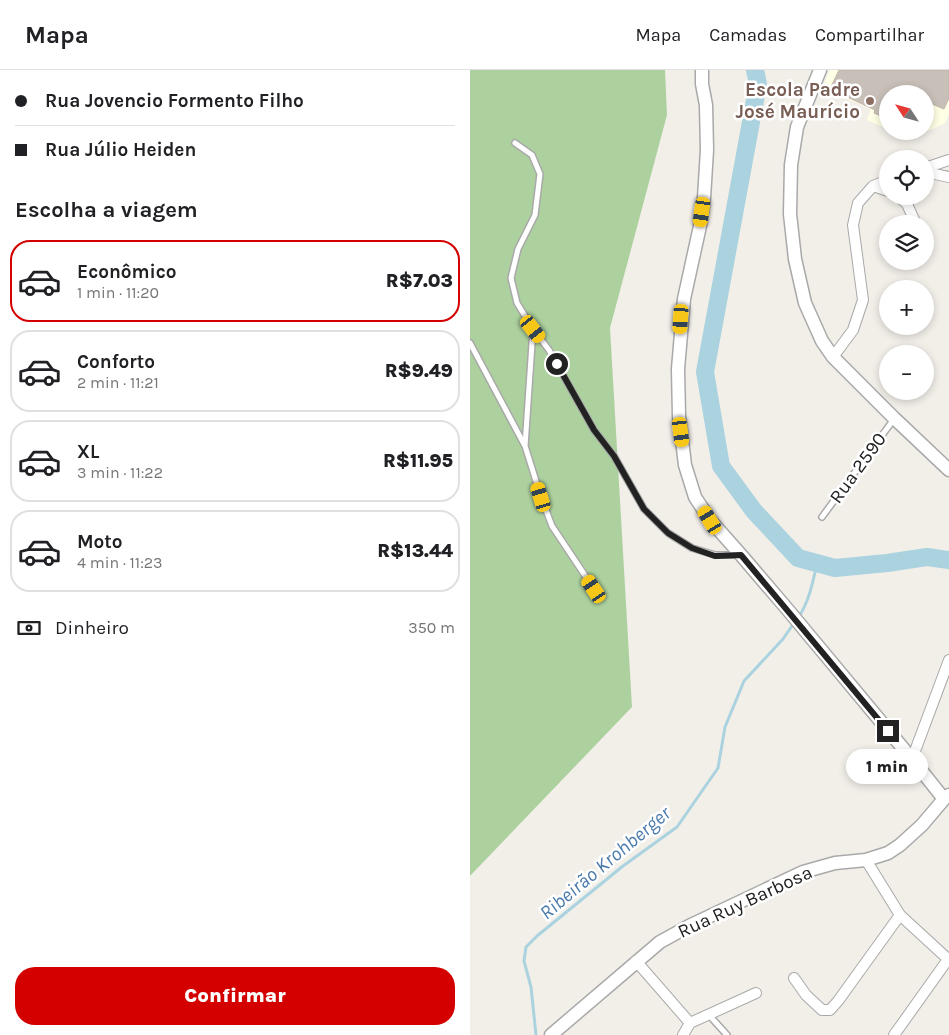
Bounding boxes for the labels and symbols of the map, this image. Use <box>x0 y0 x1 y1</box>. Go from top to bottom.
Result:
place label: Escola Padre José Maurício <box>736 79 860 123</box>
north arrow <box>879 85 934 140</box>
marker: Escola Padre José Maurício <box>864 95 876 107</box>
car <box>692 196 711 228</box>
car <box>672 304 689 334</box>
car <box>517 313 548 345</box>
route start <box>546 353 568 375</box>
car <box>671 416 690 448</box>
street label: Rua 2590 <box>825 428 891 508</box>
car <box>529 480 552 514</box>
car <box>695 503 724 537</box>
car <box>579 572 608 606</box>
route end <box>877 720 899 742</box>
callout: 1 min <box>847 748 929 784</box>
water label: Ribeirão Krohberger <box>535 801 676 924</box>
street label: Rua Ruy Barbosa <box>674 861 816 943</box>

